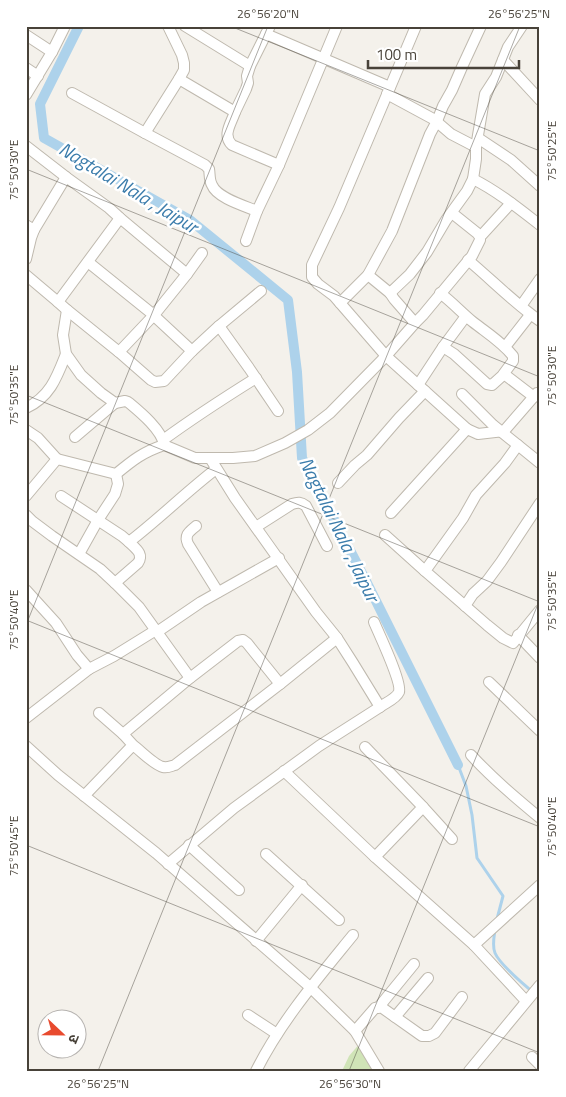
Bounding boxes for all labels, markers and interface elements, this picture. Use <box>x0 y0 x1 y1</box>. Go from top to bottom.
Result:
text: 26°56'20"N <box>237 4 299 23</box>
text: 26°56'25"N <box>488 4 550 23</box>
scale bar <box>368 38 520 70</box>
text: 100 m <box>376 43 417 66</box>
text: 75°50'25"E <box>542 120 561 181</box>
water label: Nagtalai Nala , Jaipur <box>54 134 206 241</box>
text: 75°50'30"E <box>4 139 23 200</box>
text: 75°50'30"E <box>542 345 561 406</box>
text: 75°50'35"E <box>4 364 23 425</box>
water label: Nagtalai Nala , Jaipur <box>292 452 388 608</box>
text: 75°50'35"E <box>542 570 561 631</box>
text: 75°50'40"E <box>4 589 23 650</box>
text: 75°50'40"E <box>542 796 561 857</box>
text: 75°50'45"E <box>4 815 23 876</box>
north arrow <box>38 1010 88 1060</box>
text: उ <box>63 1031 86 1048</box>
text: 26°56'25"N <box>67 1074 129 1093</box>
text: 26°56'30"N <box>319 1074 381 1093</box>

